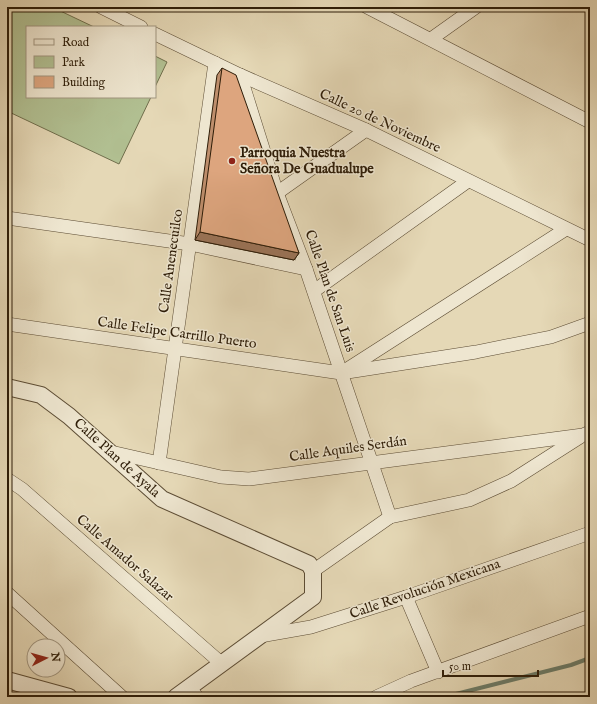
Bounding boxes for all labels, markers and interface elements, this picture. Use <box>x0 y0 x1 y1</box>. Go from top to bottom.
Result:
legend <box>26 26 156 98</box>
text: Road <box>62 35 90 50</box>
text: Park <box>62 55 85 70</box>
text: Building <box>62 75 106 90</box>
street label: Calle 20 de Noviembre <box>316 85 444 157</box>
place label: Parroquia Nuestra Señora De Guadualupe <box>240 144 374 178</box>
marker: Parroquia Nuestra Señora De Guadualupe <box>227 156 237 166</box>
street label: Calle Anenecuilco <box>155 207 187 314</box>
street label: Calle Plan de San Luis <box>301 227 359 355</box>
street label: Calle Felipe Carrillo Puerto <box>96 313 258 353</box>
street label: Calle Plan de Ayala <box>70 414 165 502</box>
street label: Calle Aquiles Serdán <box>288 432 408 466</box>
street label: Calle Amador Salazar <box>73 511 177 605</box>
street label: Calle Revolución Mexicana <box>347 554 504 623</box>
north arrow <box>26 638 66 678</box>
text: N <box>47 651 62 663</box>
scale bar <box>443 652 538 678</box>
text: 50 m <box>449 659 471 674</box>

